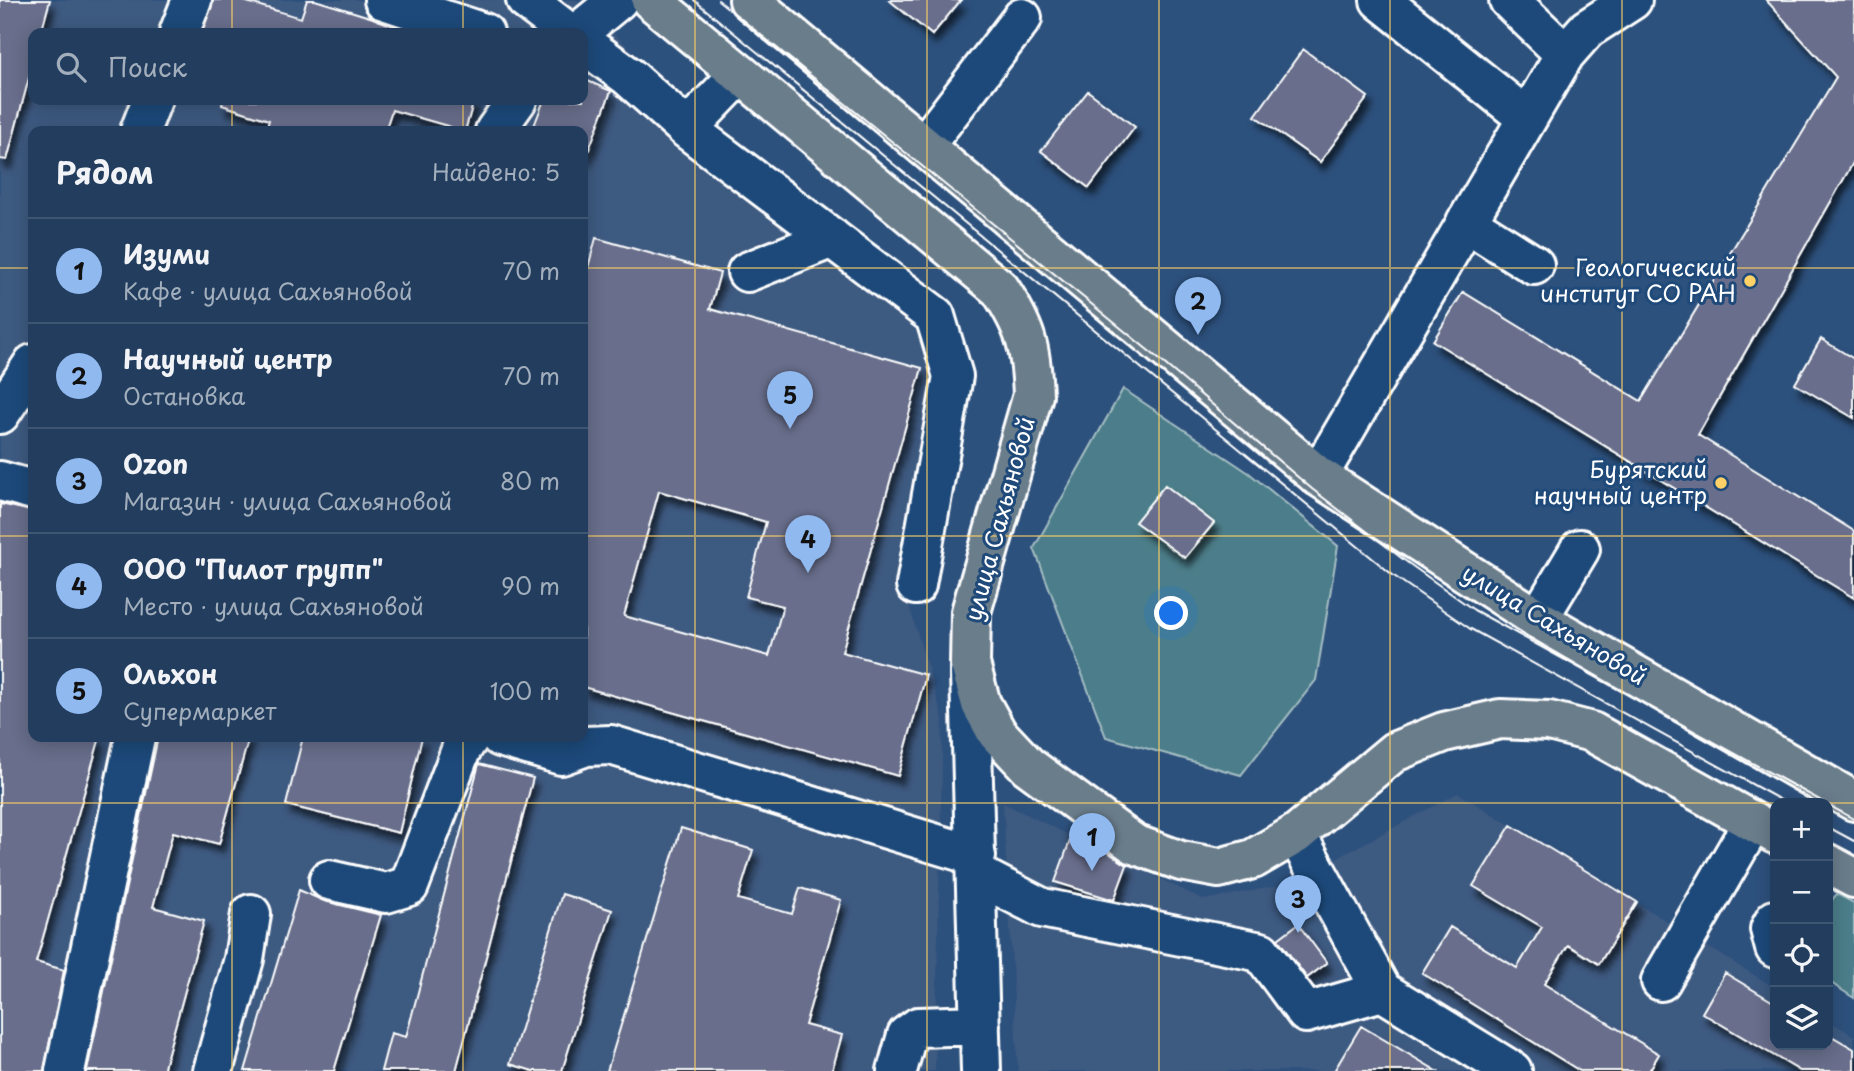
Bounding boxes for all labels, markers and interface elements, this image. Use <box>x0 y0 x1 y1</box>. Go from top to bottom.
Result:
search box <box>28 28 588 105</box>
text: Поиск <box>108 47 187 86</box>
icon: search <box>52 48 90 86</box>
text: Рядом <box>56 149 154 194</box>
text: Найдено: 5 <box>432 154 560 189</box>
text: Изуми <box>123 234 210 273</box>
place label: Геологический институт СО РАН <box>1540 249 1736 310</box>
text: 1 <box>74 253 85 288</box>
text: 70 m <box>502 253 560 288</box>
text: Кафе · улица Сахьяновой <box>123 273 413 308</box>
marker: Геологический институт СО РАН <box>1742 273 1758 289</box>
pin: 2 <box>1175 277 1221 335</box>
text: Научный центр <box>123 339 333 378</box>
text: 2 <box>71 358 87 393</box>
text: 70 m <box>502 358 560 393</box>
pin: 5 <box>767 371 813 429</box>
text: Остановка <box>123 378 245 413</box>
street label: улица Сахьяновой <box>954 413 1043 625</box>
text: Ozon <box>123 444 188 483</box>
place label: Бурятский научный центр <box>1534 451 1707 512</box>
text: 3 <box>71 463 87 498</box>
text: 80 m <box>500 463 560 498</box>
marker: Бурятский научный центр <box>1713 475 1729 491</box>
text: Магазин · улица Сахьяновой <box>123 483 452 518</box>
pin: 4 <box>785 515 831 573</box>
text: ООО "Пилот групп" <box>123 549 384 588</box>
street label: улица Сахьяновой <box>1456 555 1654 693</box>
text: 4 <box>71 568 87 603</box>
text: 90 m <box>501 568 560 603</box>
text: Место · улица Сахьяновой <box>123 588 424 623</box>
your location <box>1154 596 1188 630</box>
text: Ольхон <box>123 654 218 693</box>
text: 5 <box>72 673 86 708</box>
text: 100 m <box>490 673 560 708</box>
text: Супермаркет <box>123 693 277 728</box>
map controls <box>1770 798 1833 1050</box>
button: + <box>1770 798 1833 861</box>
pin: 1 <box>1069 813 1115 871</box>
button: − <box>1770 861 1833 924</box>
pin: 3 <box>1275 875 1321 933</box>
button: locate <box>1770 924 1833 987</box>
button: layers <box>1770 987 1833 1050</box>

